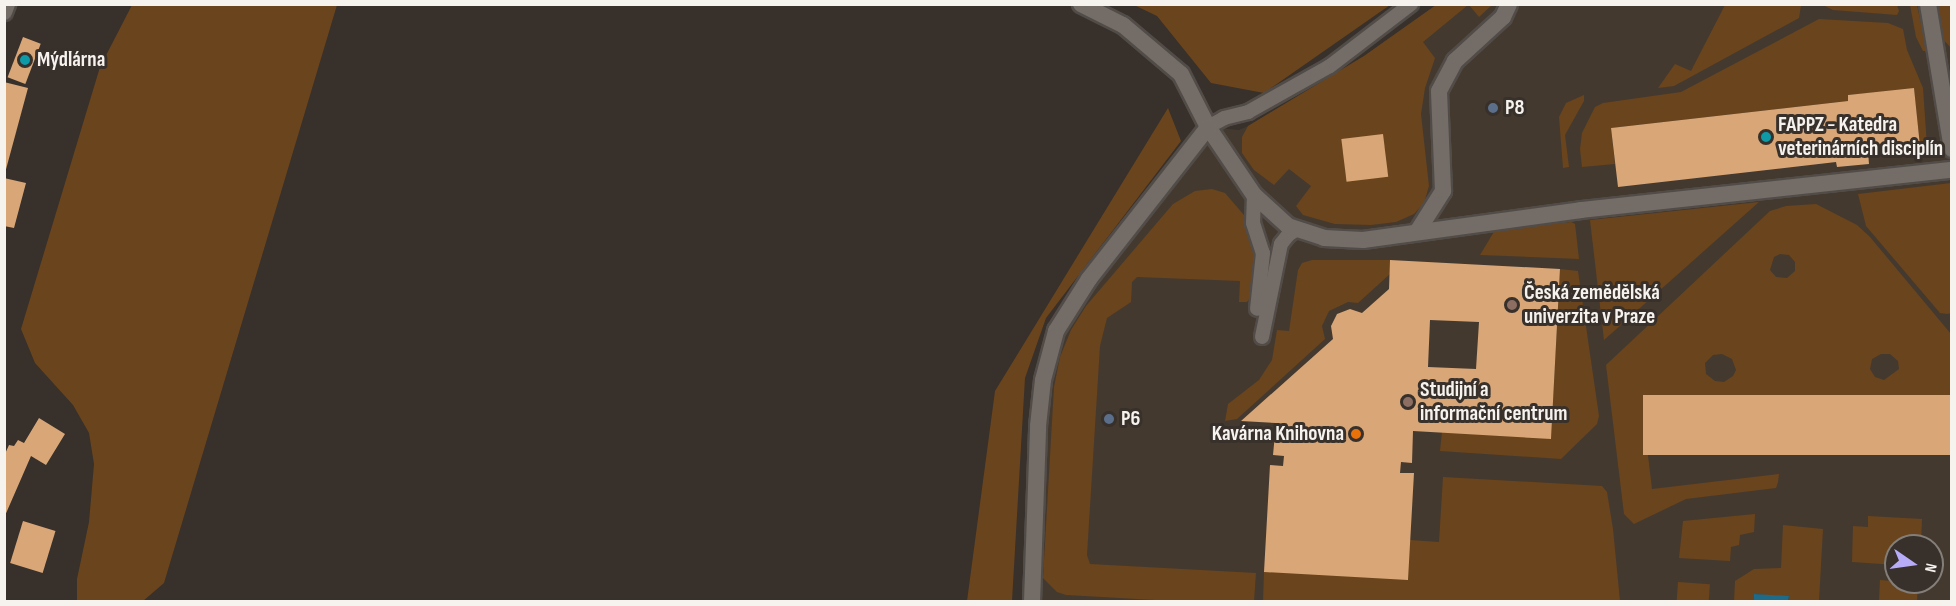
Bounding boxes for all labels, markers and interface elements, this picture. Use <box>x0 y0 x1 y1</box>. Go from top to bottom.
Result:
place label: Mýdlárna <box>37 47 105 73</box>
marker: Mýdlárna <box>18 53 32 67</box>
place label: P8 <box>1505 95 1524 121</box>
marker: P8 <box>1486 101 1500 115</box>
place label: FAPPZ - Katedra veterinárních disciplín <box>1778 112 1943 162</box>
marker: FAPPZ - Katedra veterinárních disciplín <box>1759 130 1773 144</box>
place label: Česká zemědělská univerzita v Praze <box>1524 280 1660 330</box>
marker: Česká zemědělská univerzita v Praze <box>1505 298 1519 312</box>
place label: Studijní a informační centrum <box>1420 377 1567 427</box>
marker: Studijní a informační centrum <box>1401 395 1415 409</box>
place label: P6 <box>1121 406 1140 432</box>
marker: P6 <box>1102 412 1116 426</box>
place label: Kavárna Knihovna <box>1212 421 1344 447</box>
marker: Kavárna Knihovna <box>1349 427 1363 441</box>
north arrow <box>1884 534 1944 594</box>
text: N <box>1920 561 1940 574</box>

